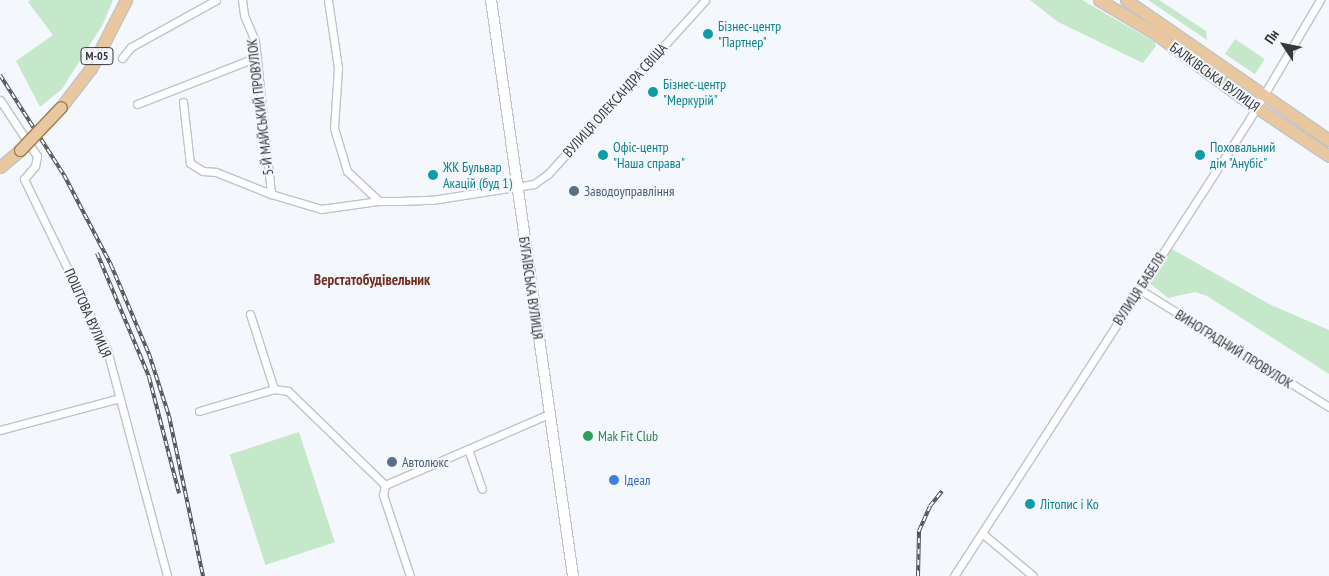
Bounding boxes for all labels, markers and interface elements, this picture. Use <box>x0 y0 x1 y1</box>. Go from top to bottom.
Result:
place label: Бізнес-центр "Партнер" <box>718 18 781 50</box>
north arrow <box>1259 20 1309 70</box>
text: Пн <box>1260 26 1283 47</box>
marker: Бізнес-центр "Партнер" <box>702 28 714 40</box>
street label: 5-Й МАЙСЬКИЙ ПРОВУЛОК <box>243 38 277 176</box>
street label: ВУЛИЦЯ ОЛЕКСАНДРА СВІЩА <box>559 39 671 161</box>
street label: БАЛКІВСЬКА ВУЛИЦЯ <box>1167 39 1263 115</box>
road number: М-05 <box>80 46 114 66</box>
place label: Бізнес-центр "Меркурій" <box>663 76 726 108</box>
marker: Бізнес-центр "Меркурій" <box>647 86 659 98</box>
place label: Офіс-центр "Наша справа" <box>613 139 685 172</box>
place label: Поховальний дім "Анубіс" <box>1210 139 1275 172</box>
marker: Офіс-центр "Наша справа" <box>597 149 609 161</box>
marker: Поховальний дім "Анубіс" <box>1194 149 1206 161</box>
place label: ЖК Бульвар Акацій (буд 1) <box>443 159 512 192</box>
marker: ЖК Бульвар Акацій (буд 1) <box>427 169 439 181</box>
place label: Заводоуправління <box>584 183 674 199</box>
marker: Заводоуправління <box>568 185 580 197</box>
street label: БУГАЇВСЬКА ВУЛИЦЯ <box>515 235 547 341</box>
street label: ВУЛИЦЯ БАБЕЛЯ <box>1109 250 1169 328</box>
street label: ПОШТОВА ВУЛИЦЯ <box>61 266 115 360</box>
district label: Верстатобудівельник <box>314 271 430 289</box>
street label: ВИНОГРАДНИЙ ПРОВУЛОК <box>1172 306 1296 392</box>
place label: Mak Fit Club <box>598 428 658 444</box>
marker: Mak Fit Club <box>582 430 594 442</box>
place label: Автолюкс <box>402 454 449 470</box>
marker: Автолюкс <box>386 456 398 468</box>
place label: Ідеал <box>624 472 650 488</box>
marker: Ідеал <box>608 474 620 486</box>
place label: Літопис і Ко <box>1040 496 1099 512</box>
marker: Літопис і Ко <box>1024 498 1036 510</box>

